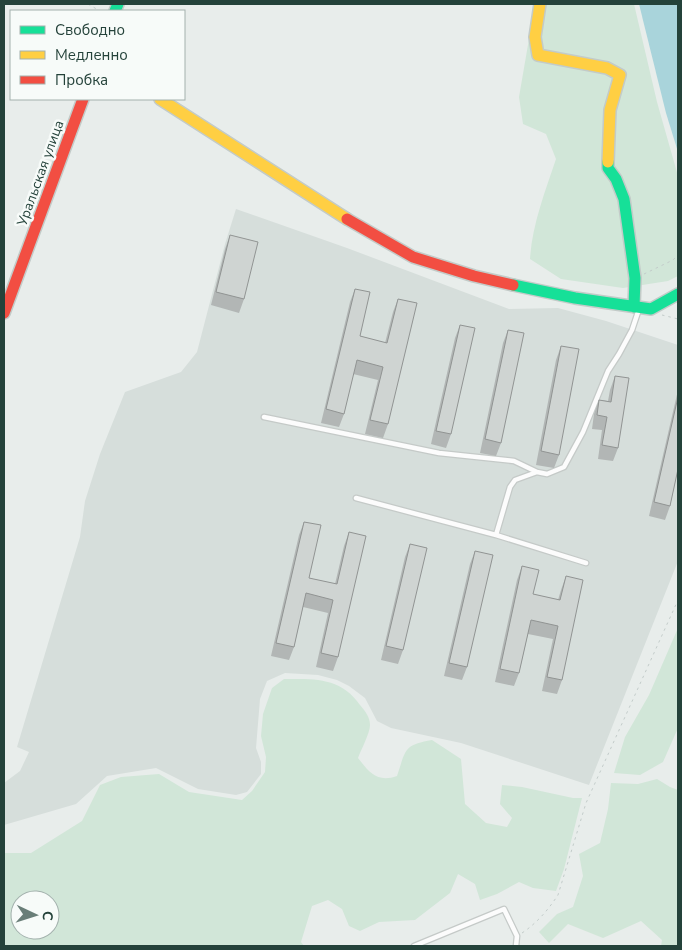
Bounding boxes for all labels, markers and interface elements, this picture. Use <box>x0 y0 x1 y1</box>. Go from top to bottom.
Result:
legend <box>10 10 185 100</box>
text: Свободно <box>55 20 125 40</box>
text: Медленно <box>55 45 128 65</box>
text: Пробка <box>55 70 108 90</box>
street label: Уральская улица <box>12 118 68 230</box>
north arrow <box>10 890 60 940</box>
text: С <box>38 910 57 922</box>

